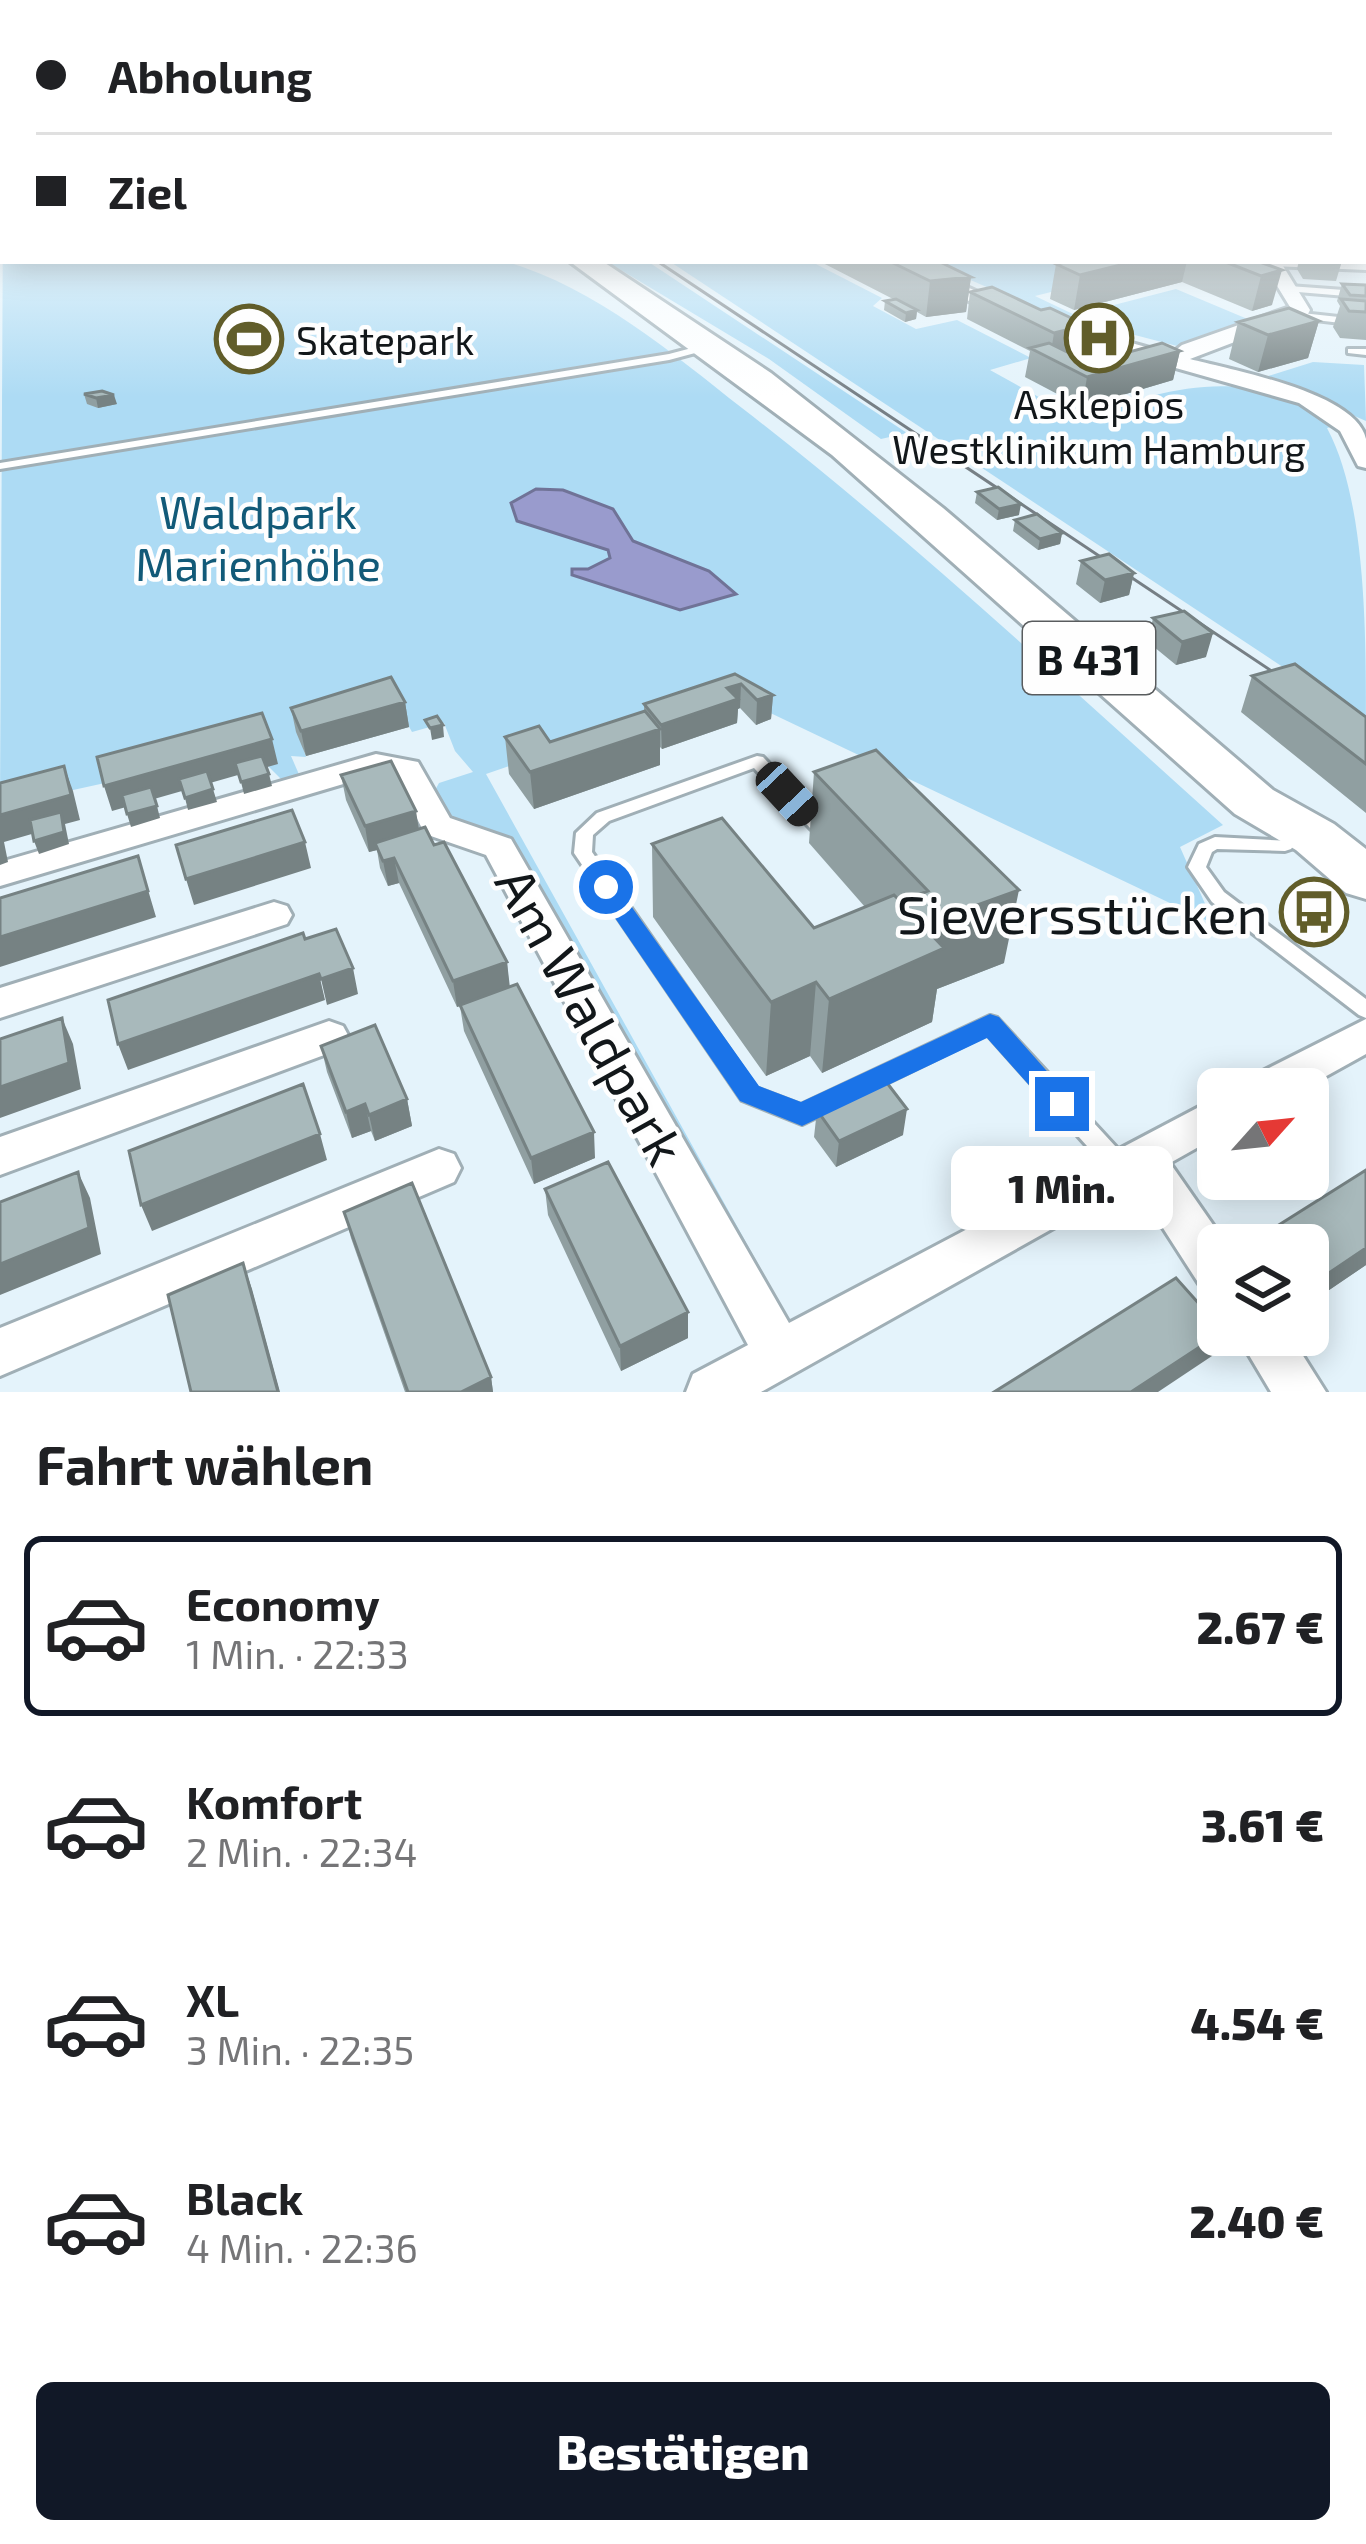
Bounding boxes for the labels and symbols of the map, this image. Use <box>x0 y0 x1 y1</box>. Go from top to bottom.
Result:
hospital icon: Asklepios Westklinikum Hamburg <box>1064 303 1134 373</box>
sports icon: Skatepark <box>214 304 284 374</box>
place label: Skatepark <box>296 316 475 363</box>
place label: Asklepios Westklinikum Hamburg <box>892 380 1306 472</box>
park label: Waldpark Marienhöhe <box>135 484 381 590</box>
road number: B 431 <box>1023 622 1155 694</box>
car <box>749 755 825 833</box>
street label: Am Waldpark <box>484 855 700 1175</box>
route start <box>579 860 633 914</box>
bus stop icon: Sieversstücken <box>1279 877 1349 947</box>
place label: Sieversstücken <box>897 880 1268 945</box>
north arrow <box>1197 1068 1329 1200</box>
route end <box>1035 1077 1089 1131</box>
callout: 1 Min. <box>951 1146 1173 1230</box>

